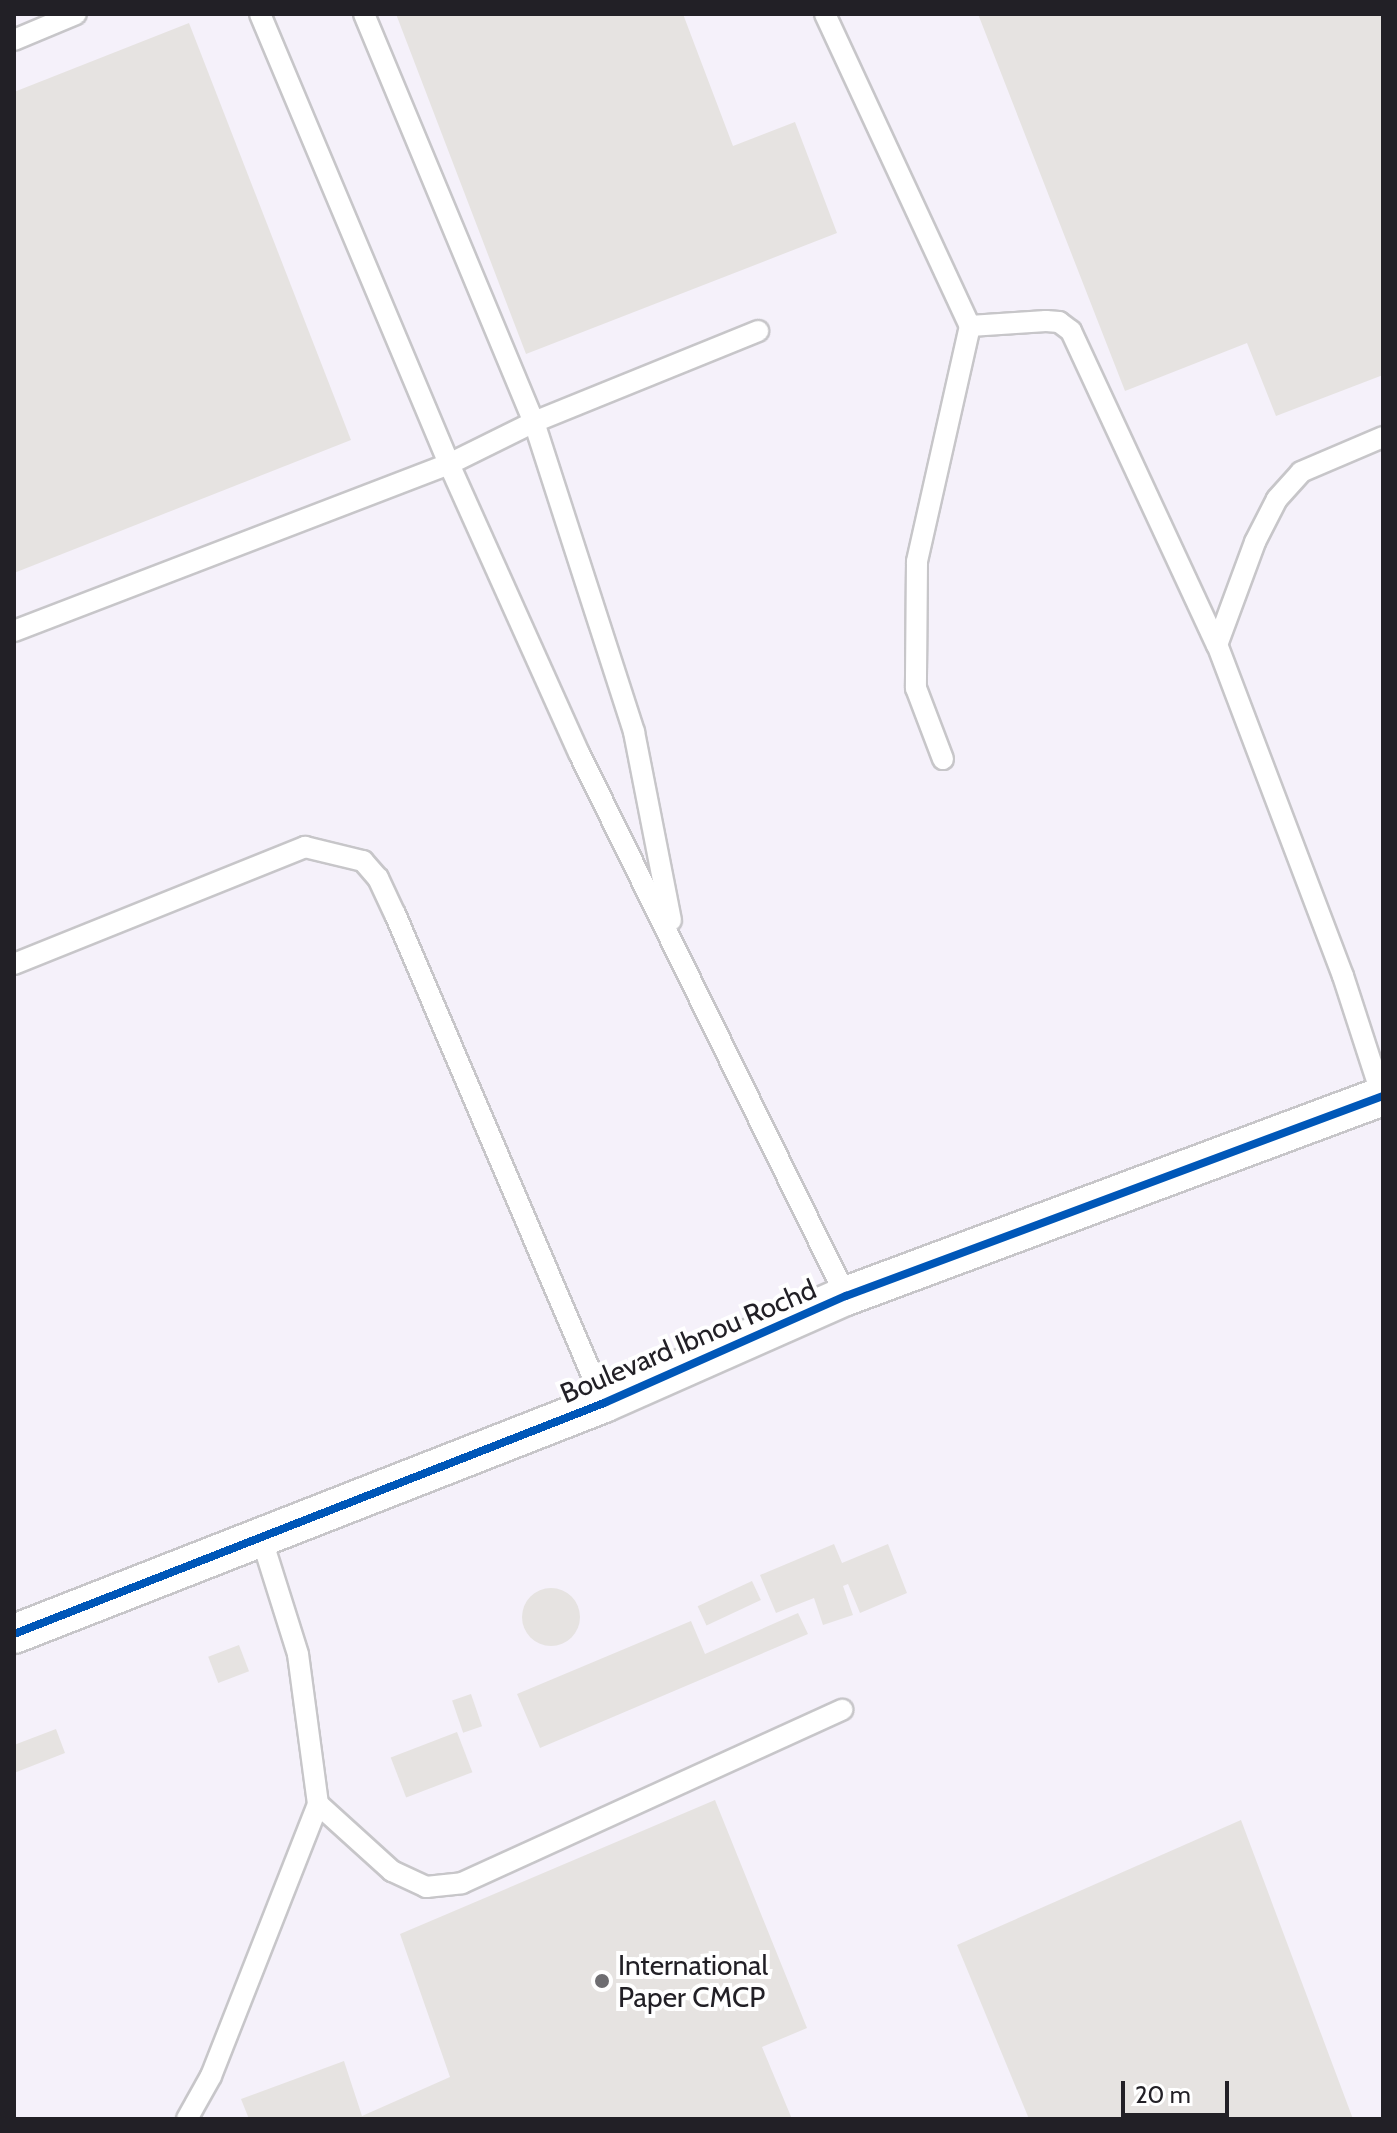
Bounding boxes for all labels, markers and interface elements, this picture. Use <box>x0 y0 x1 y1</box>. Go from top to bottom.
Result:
street label: Boulevard Ibnou Rochd <box>555 1272 821 1410</box>
place label: International Paper CMCP <box>618 1948 768 2014</box>
marker: International Paper CMCP <box>593 1972 611 1990</box>
scale bar <box>1125 2065 1233 2115</box>
text: 20 m <box>1135 2080 1191 2109</box>

